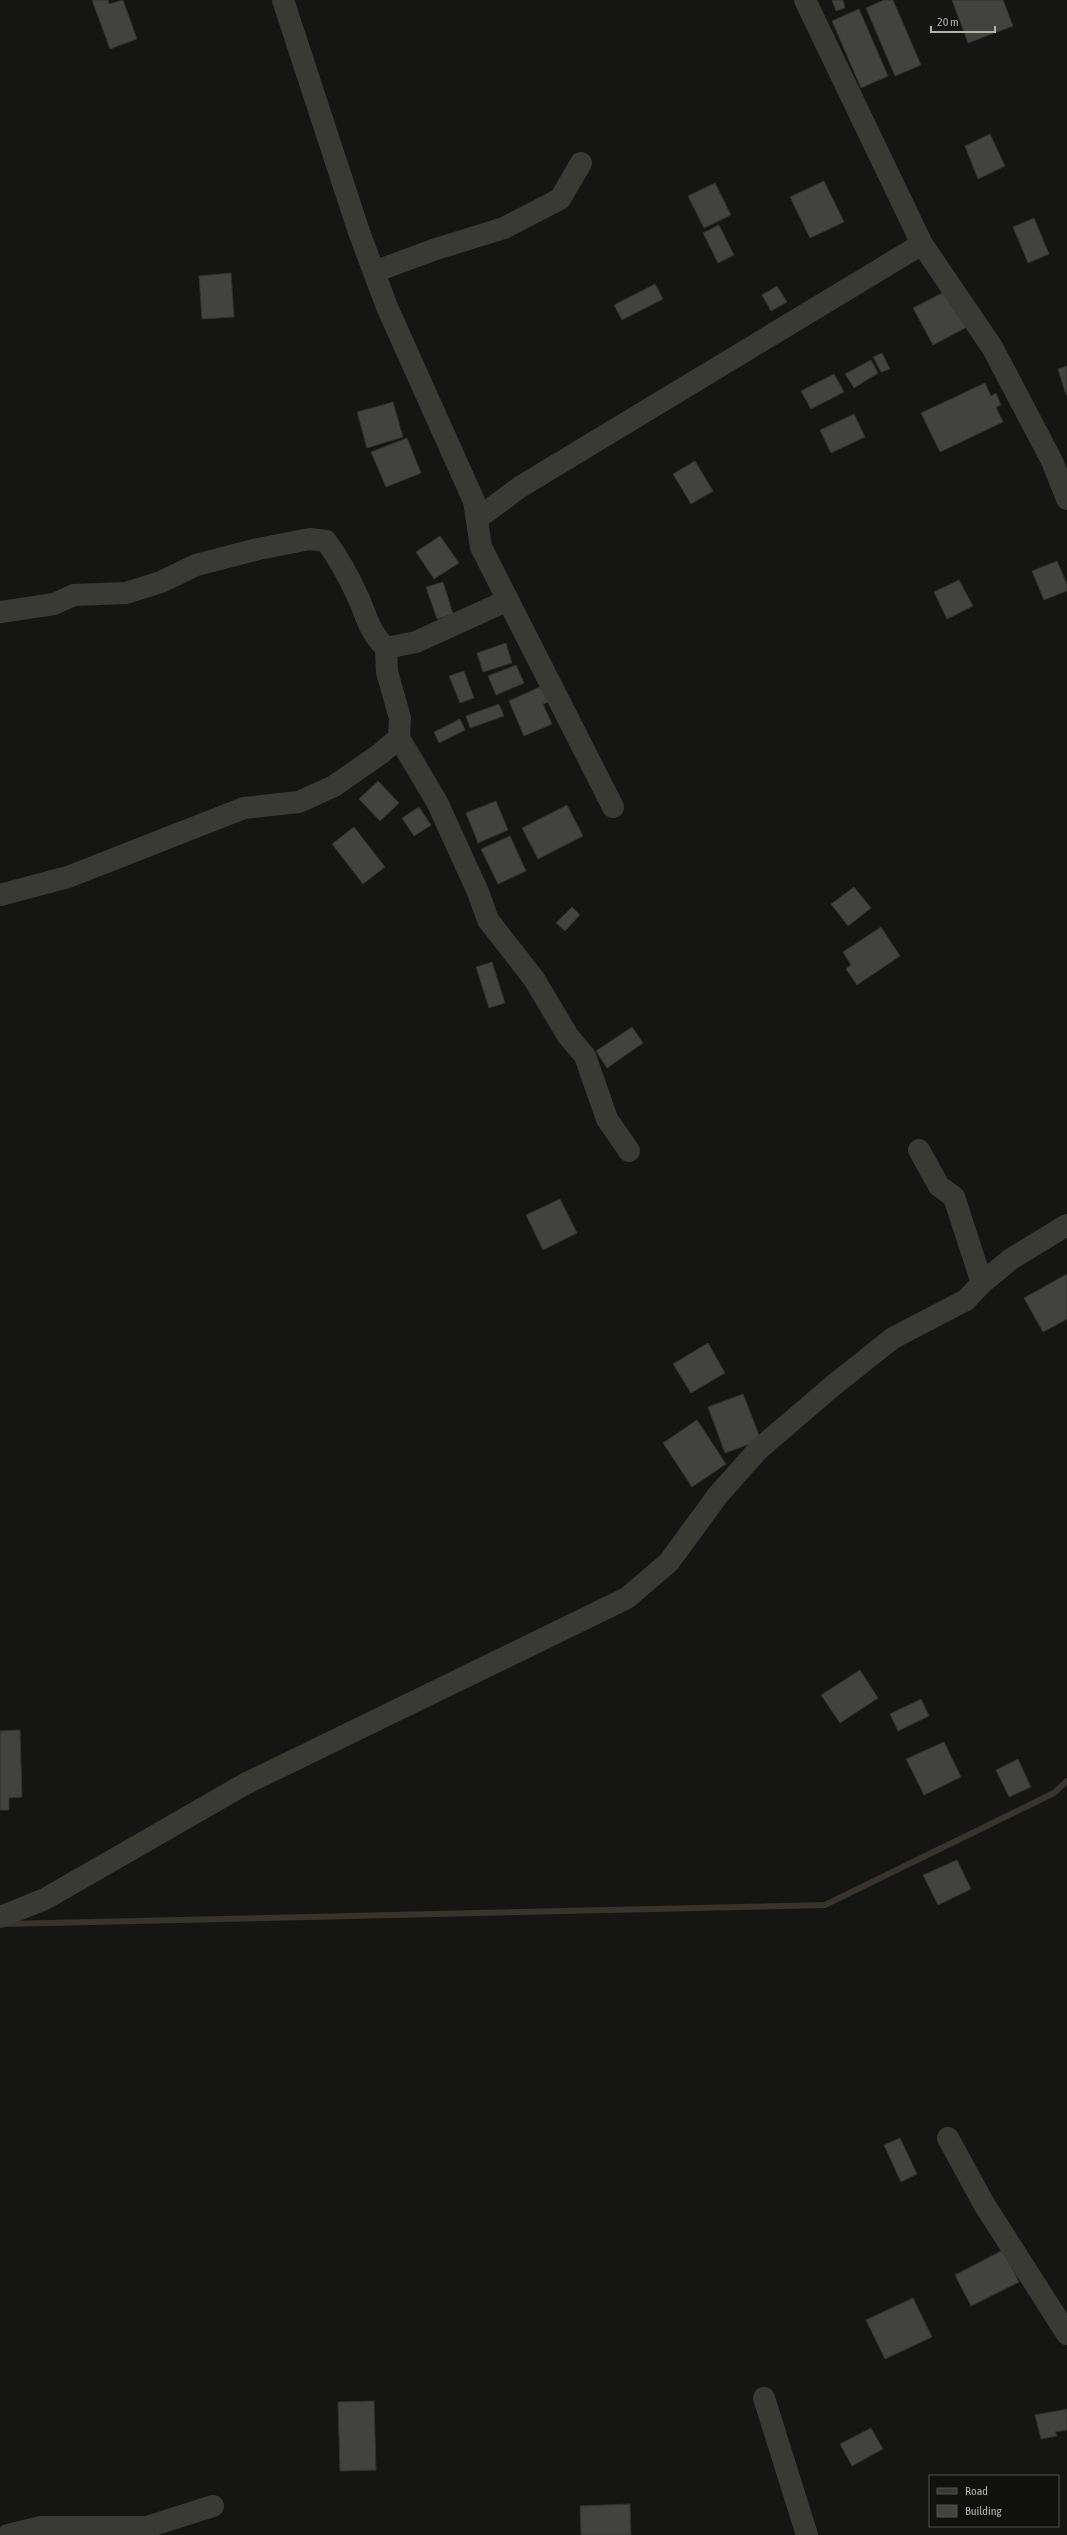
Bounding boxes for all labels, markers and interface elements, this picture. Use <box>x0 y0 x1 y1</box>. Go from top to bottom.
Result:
scale bar <box>931 8 995 34</box>
text: 20 m <box>937 15 959 29</box>
legend <box>929 2475 1059 2527</box>
text: Road <box>965 2484 988 2498</box>
text: Building <box>965 2504 1003 2518</box>

